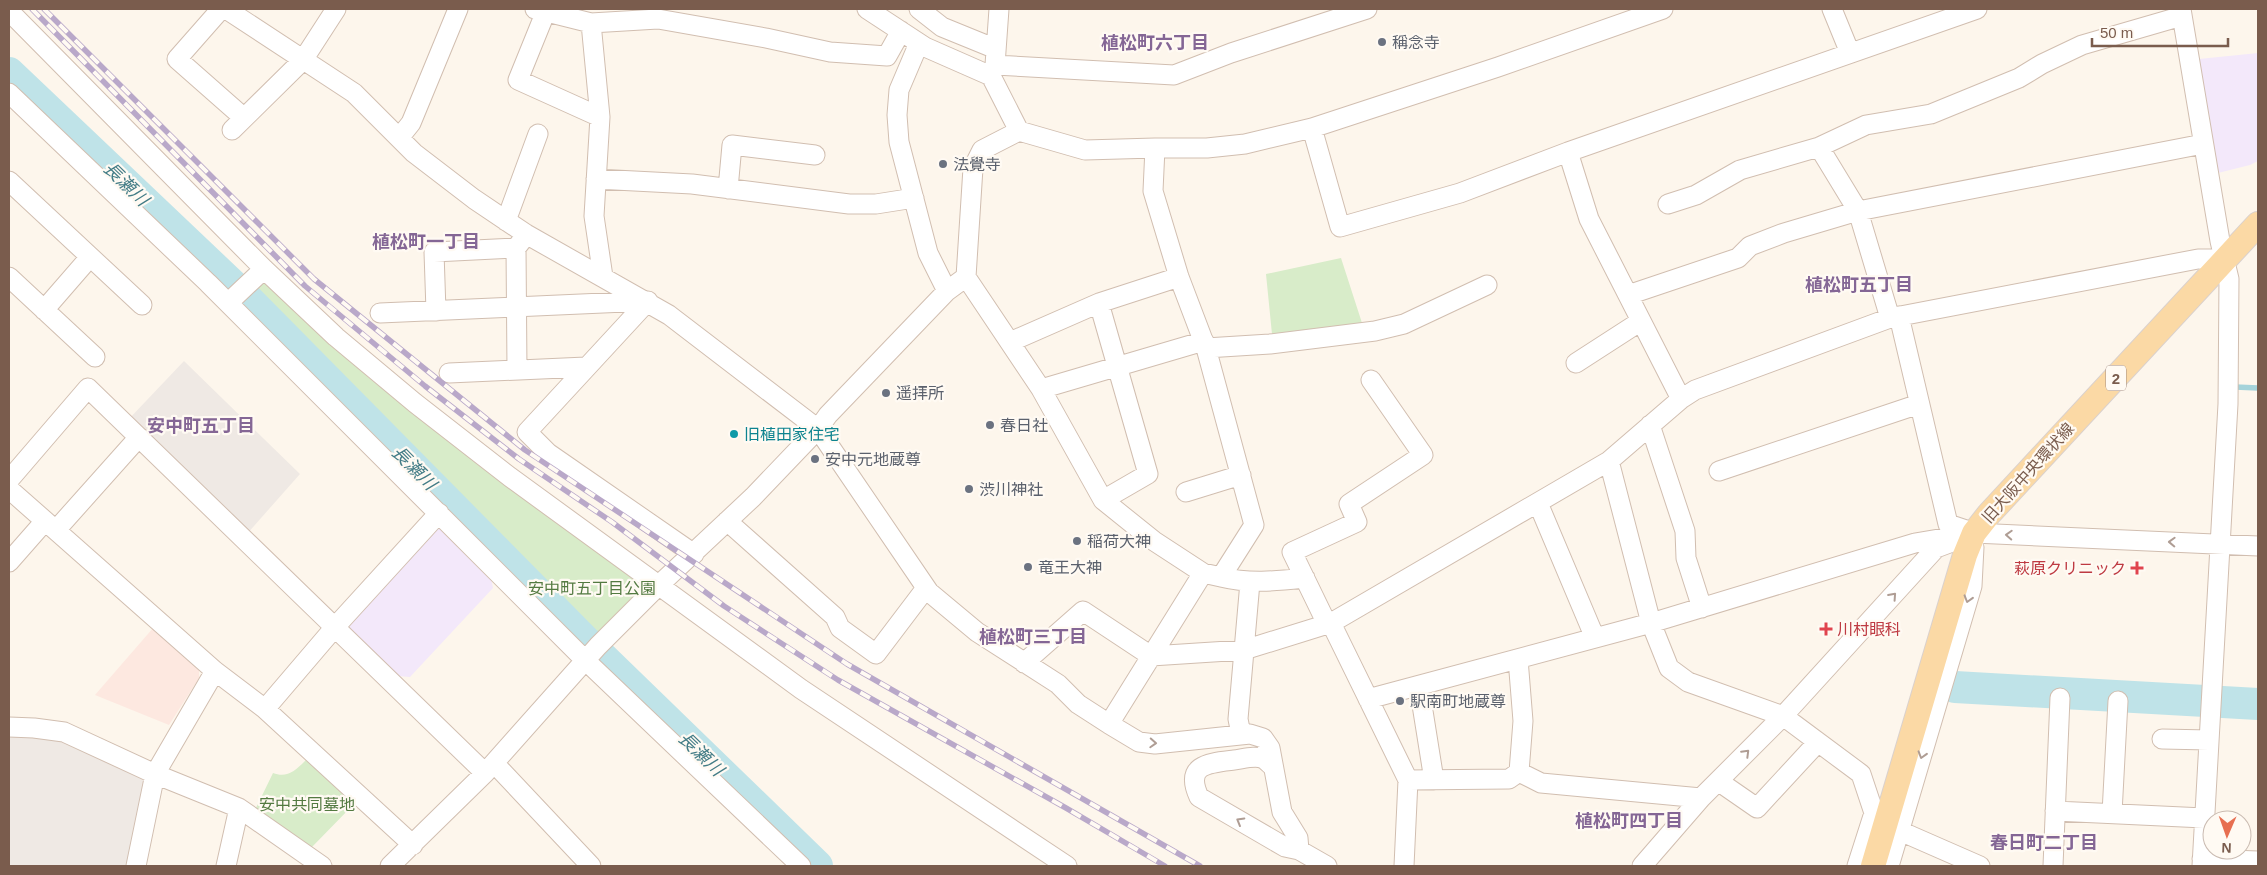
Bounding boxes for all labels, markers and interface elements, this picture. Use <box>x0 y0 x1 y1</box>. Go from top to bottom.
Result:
scale bar <box>2092 15 2228 47</box>
text: 50 m <box>2100 24 2133 41</box>
district label: 植松町六丁目 <box>1101 33 1209 53</box>
place label: 稱念寺 <box>1392 34 1440 51</box>
marker: 稱念寺 <box>1376 36 1388 48</box>
place label: 法覺寺 <box>953 156 1001 173</box>
water label: 長瀬川 <box>100 158 154 211</box>
marker: 法覺寺 <box>937 158 949 170</box>
district label: 植松町一丁目 <box>372 232 480 252</box>
district label: 植松町五丁目 <box>1805 275 1913 295</box>
road number: 2 <box>2106 366 2126 390</box>
place label: 遥拝所 <box>896 385 944 402</box>
marker: 遥拝所 <box>880 387 892 399</box>
district label: 安中町五丁目 <box>147 416 255 436</box>
place label: 春日社 <box>1000 417 1048 434</box>
marker: 春日社 <box>984 419 996 431</box>
street label: 旧大阪中央環状線 <box>1979 420 2077 526</box>
place label: 旧植田家住宅 <box>744 426 840 443</box>
marker: 旧植田家住宅 <box>728 428 740 440</box>
water label: 長瀬川 <box>388 442 442 496</box>
place label: 安中元地蔵尊 <box>825 451 921 468</box>
marker: 安中元地蔵尊 <box>809 453 821 465</box>
place label: 渋川神社 <box>979 481 1043 498</box>
marker: 渋川神社 <box>963 483 975 495</box>
one-way arrow <box>2005 529 2013 540</box>
place label: 稲荷大神 <box>1087 533 1151 550</box>
marker: 稲荷大神 <box>1071 535 1083 547</box>
one-way arrow <box>2167 536 2175 547</box>
place label: 竜王大神 <box>1038 559 1102 576</box>
place label: 萩原クリニック <box>2014 560 2126 577</box>
marker: 竜王大神 <box>1022 561 1034 573</box>
marker: 萩原クリニック <box>2130 561 2144 575</box>
park label: 安中町五丁目公園 <box>528 580 656 597</box>
one-way arrow <box>1887 593 1896 602</box>
one-way arrow <box>1964 594 1974 602</box>
place label: 川村眼科 <box>1837 621 1901 638</box>
marker: 川村眼科 <box>1819 622 1833 636</box>
district label: 植松町三丁目 <box>979 627 1087 647</box>
place label: 駅南町地蔵尊 <box>1410 693 1506 710</box>
marker: 駅南町地蔵尊 <box>1394 695 1406 707</box>
water label: 長瀬川 <box>675 728 729 781</box>
one-way arrow <box>1149 738 1157 749</box>
one-way arrow <box>1740 750 1749 759</box>
one-way arrow <box>1917 750 1927 758</box>
park label: 安中共同墓地 <box>259 796 355 813</box>
north arrow <box>2202 810 2252 860</box>
district label: 植松町四丁目 <box>1575 811 1683 831</box>
one-way arrow <box>1236 817 1245 827</box>
district label: 春日町二丁目 <box>1990 833 2098 853</box>
text: N <box>2221 840 2232 856</box>

